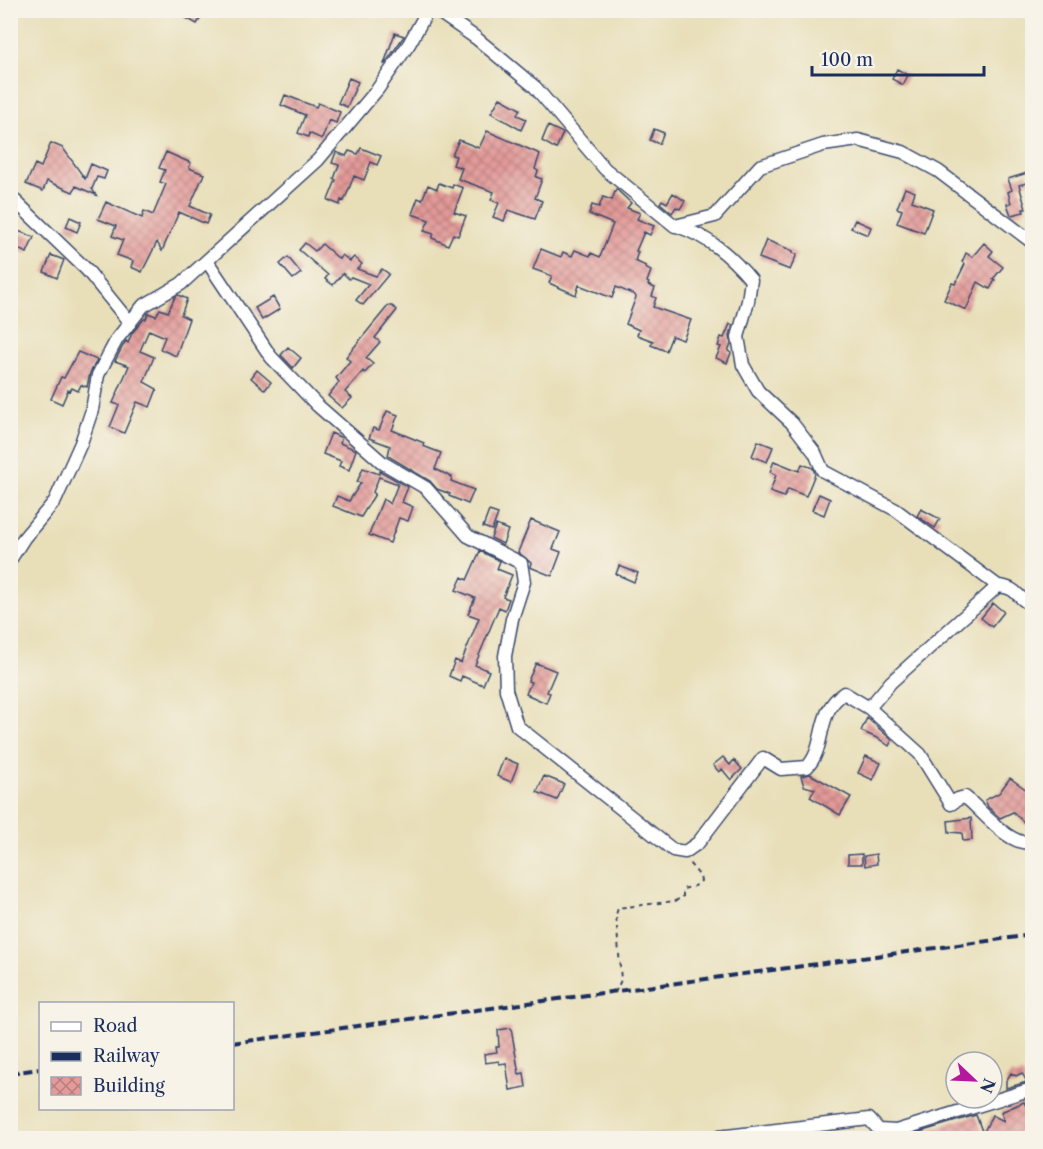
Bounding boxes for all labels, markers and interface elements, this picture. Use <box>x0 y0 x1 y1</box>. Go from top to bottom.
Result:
scale bar <box>812 39 984 77</box>
text: 100 m <box>821 49 873 71</box>
legend <box>39 1002 234 1110</box>
text: Road <box>93 1015 138 1037</box>
text: Railway <box>93 1045 161 1067</box>
north arrow <box>944 1050 1004 1110</box>
text: Building <box>93 1075 165 1097</box>
text: N <box>976 1076 1000 1096</box>

